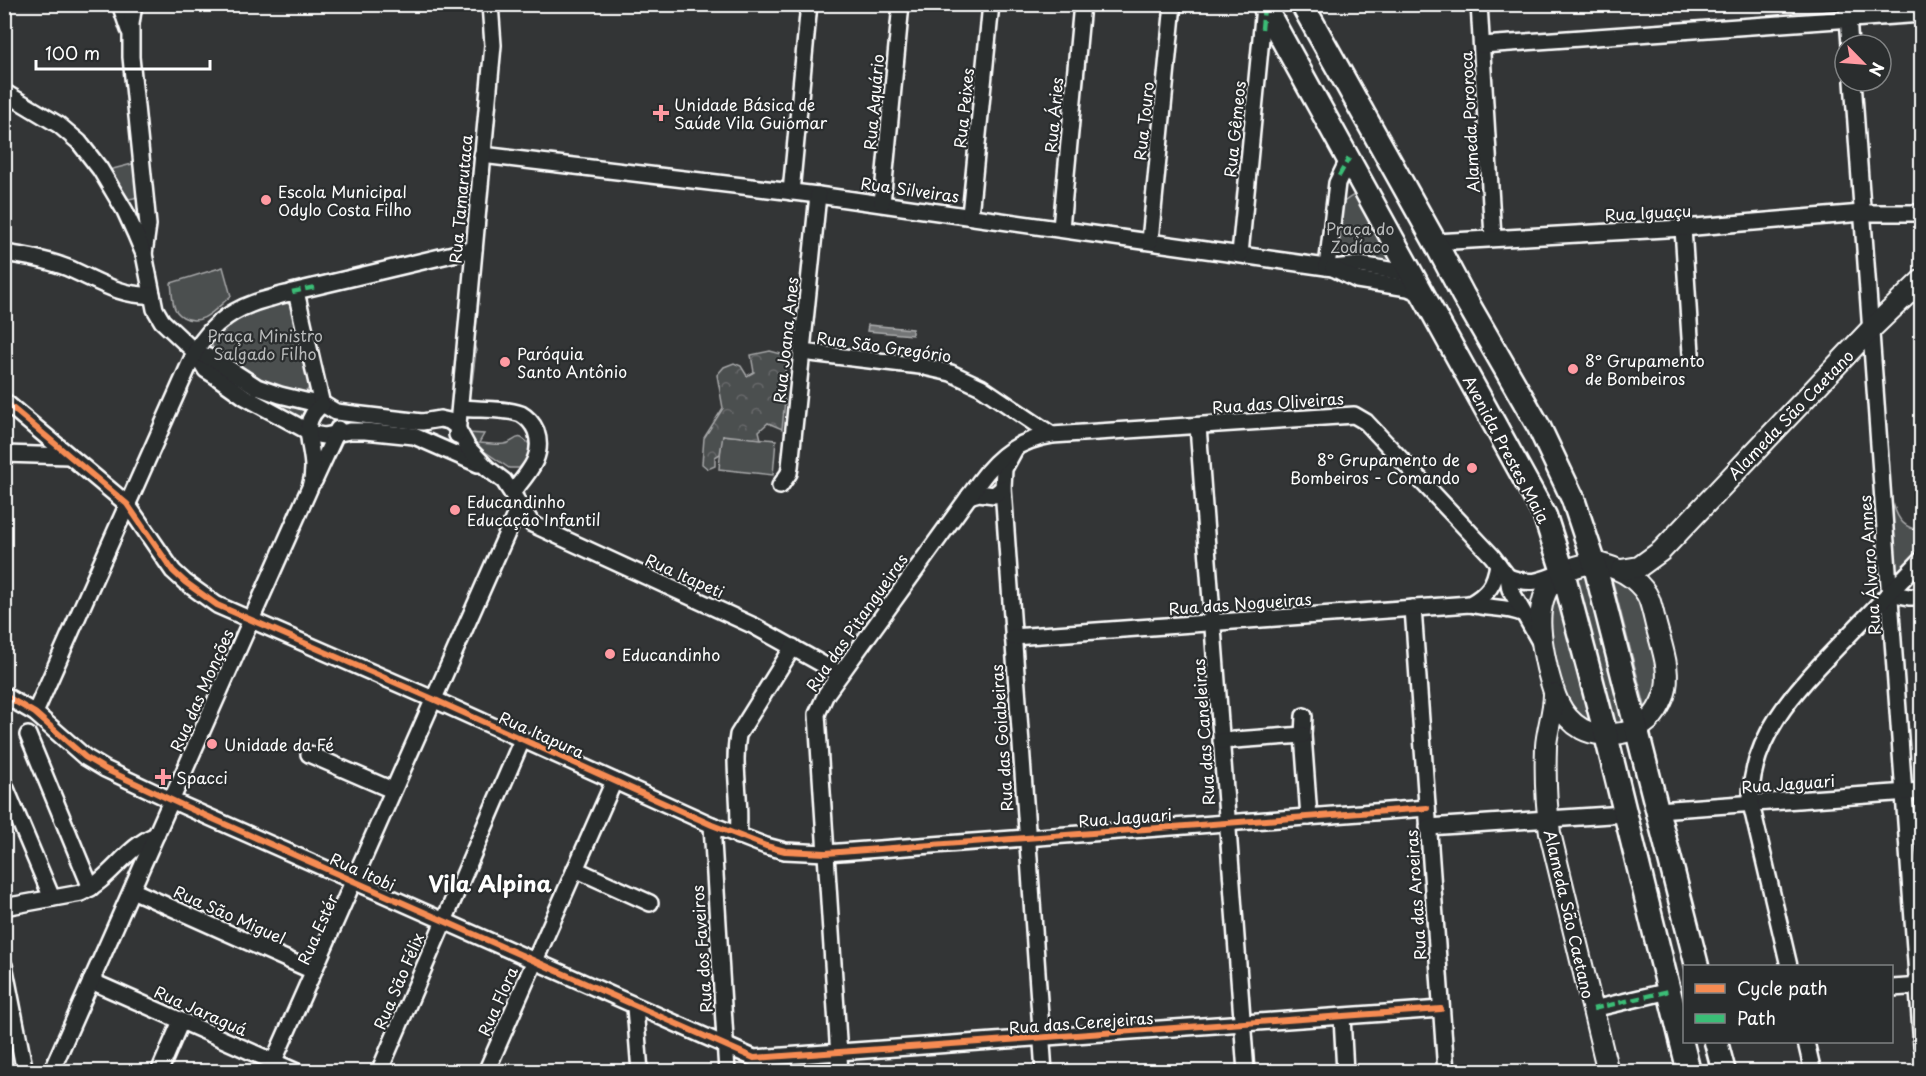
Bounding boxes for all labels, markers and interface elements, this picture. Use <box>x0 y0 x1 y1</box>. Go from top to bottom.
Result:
scale bar <box>36 33 210 71</box>
north arrow <box>1833 33 1893 93</box>
text: 100 m <box>45 39 100 66</box>
street label: Alameda Pororoca <box>1453 51 1485 193</box>
street label: Rua Aquário <box>857 53 889 151</box>
text: N <box>1864 59 1891 81</box>
street label: Rua Peixes <box>947 67 979 149</box>
street label: Rua Áries <box>1038 76 1068 154</box>
street label: Rua Touro <box>1127 80 1159 162</box>
street label: Rua Gêmeos <box>1217 80 1251 178</box>
place label: Unidade Básica de Saúde Vila Guiomar <box>674 92 828 134</box>
marker: Unidade Básica de Saúde Vila Guiomar <box>652 104 670 122</box>
street label: Rua Tamarutaca <box>442 134 478 264</box>
street label: Rua Silveiras <box>859 170 961 208</box>
place label: Escola Municipal Odylo Costa Filho <box>278 179 412 221</box>
marker: Escola Municipal Odylo Costa Filho <box>259 193 273 207</box>
street label: Rua Iguaçu <box>1604 198 1692 226</box>
park label: Praça do Zodíaco <box>1326 216 1394 258</box>
street label: Rua Joana Anes <box>766 276 804 404</box>
park label: Praça Ministro Salgado Filho <box>207 323 323 365</box>
street label: Rua São Gregório <box>815 325 953 367</box>
place label: Paróquia Santo Antônio <box>517 341 627 383</box>
street label: Alameda São Caetano <box>1721 344 1859 484</box>
place label: 8° Grupamento de Bombeiros <box>1585 348 1705 390</box>
marker: Paróquia Santo Antônio <box>498 355 512 369</box>
marker: 8° Grupamento de Bombeiros <box>1566 362 1580 376</box>
street label: Avenida Prestes Maia <box>1458 371 1556 527</box>
street label: Rua das Oliveiras <box>1211 385 1345 419</box>
place label: 8° Grupamento de Bombeiros - Comando <box>1290 447 1460 489</box>
marker: 8° Grupamento de Bombeiros - Comando <box>1465 461 1479 475</box>
place label: Educandinho Educação Infantil <box>467 489 601 531</box>
street label: Rua Álvaro Annes <box>1852 494 1886 636</box>
marker: Educandinho Educação Infantil <box>448 503 462 517</box>
street label: Rua Itapeti <box>642 547 728 603</box>
street label: Rua das Pitangueiras <box>799 548 913 696</box>
street label: Rua das Nogueiras <box>1168 586 1312 620</box>
street label: Rua das Monções <box>163 625 239 755</box>
place label: Educandinho <box>622 642 720 666</box>
marker: Educandinho <box>603 647 617 661</box>
street label: Rua das Caneleiras <box>1186 658 1220 806</box>
street label: Rua das Goiabeiras <box>984 664 1018 812</box>
street label: Rua Itapura <box>496 705 589 764</box>
place label: Unidade da Fé <box>224 732 334 756</box>
marker: Unidade da Fé <box>205 737 219 751</box>
place label: Spacci <box>176 765 228 789</box>
marker: Spacci <box>154 768 172 786</box>
street label: Rua Jaguari <box>1740 768 1836 798</box>
street label: Rua Jaguari <box>1077 802 1173 832</box>
street label: Alameda São Caetano <box>1539 827 1601 1001</box>
street label: Rua das Aroeiras <box>1398 829 1432 961</box>
street label: Rua Itobi <box>327 846 399 896</box>
district label: Vila Alpina <box>428 866 553 899</box>
street label: Rua São Miguel <box>170 879 290 949</box>
street label: Rua dos Faveiros <box>685 884 717 1014</box>
street label: Rua Estér <box>291 889 343 968</box>
street label: Rua São Félix <box>367 929 429 1033</box>
street label: Rua Flora <box>471 962 523 1040</box>
legend <box>1683 965 1893 1043</box>
text: Cycle path <box>1737 974 1828 1001</box>
street label: Rua Jaraguá <box>151 979 251 1041</box>
text: Path <box>1737 1004 1776 1031</box>
street label: Rua das Cerejeiras <box>1008 1005 1154 1039</box>

